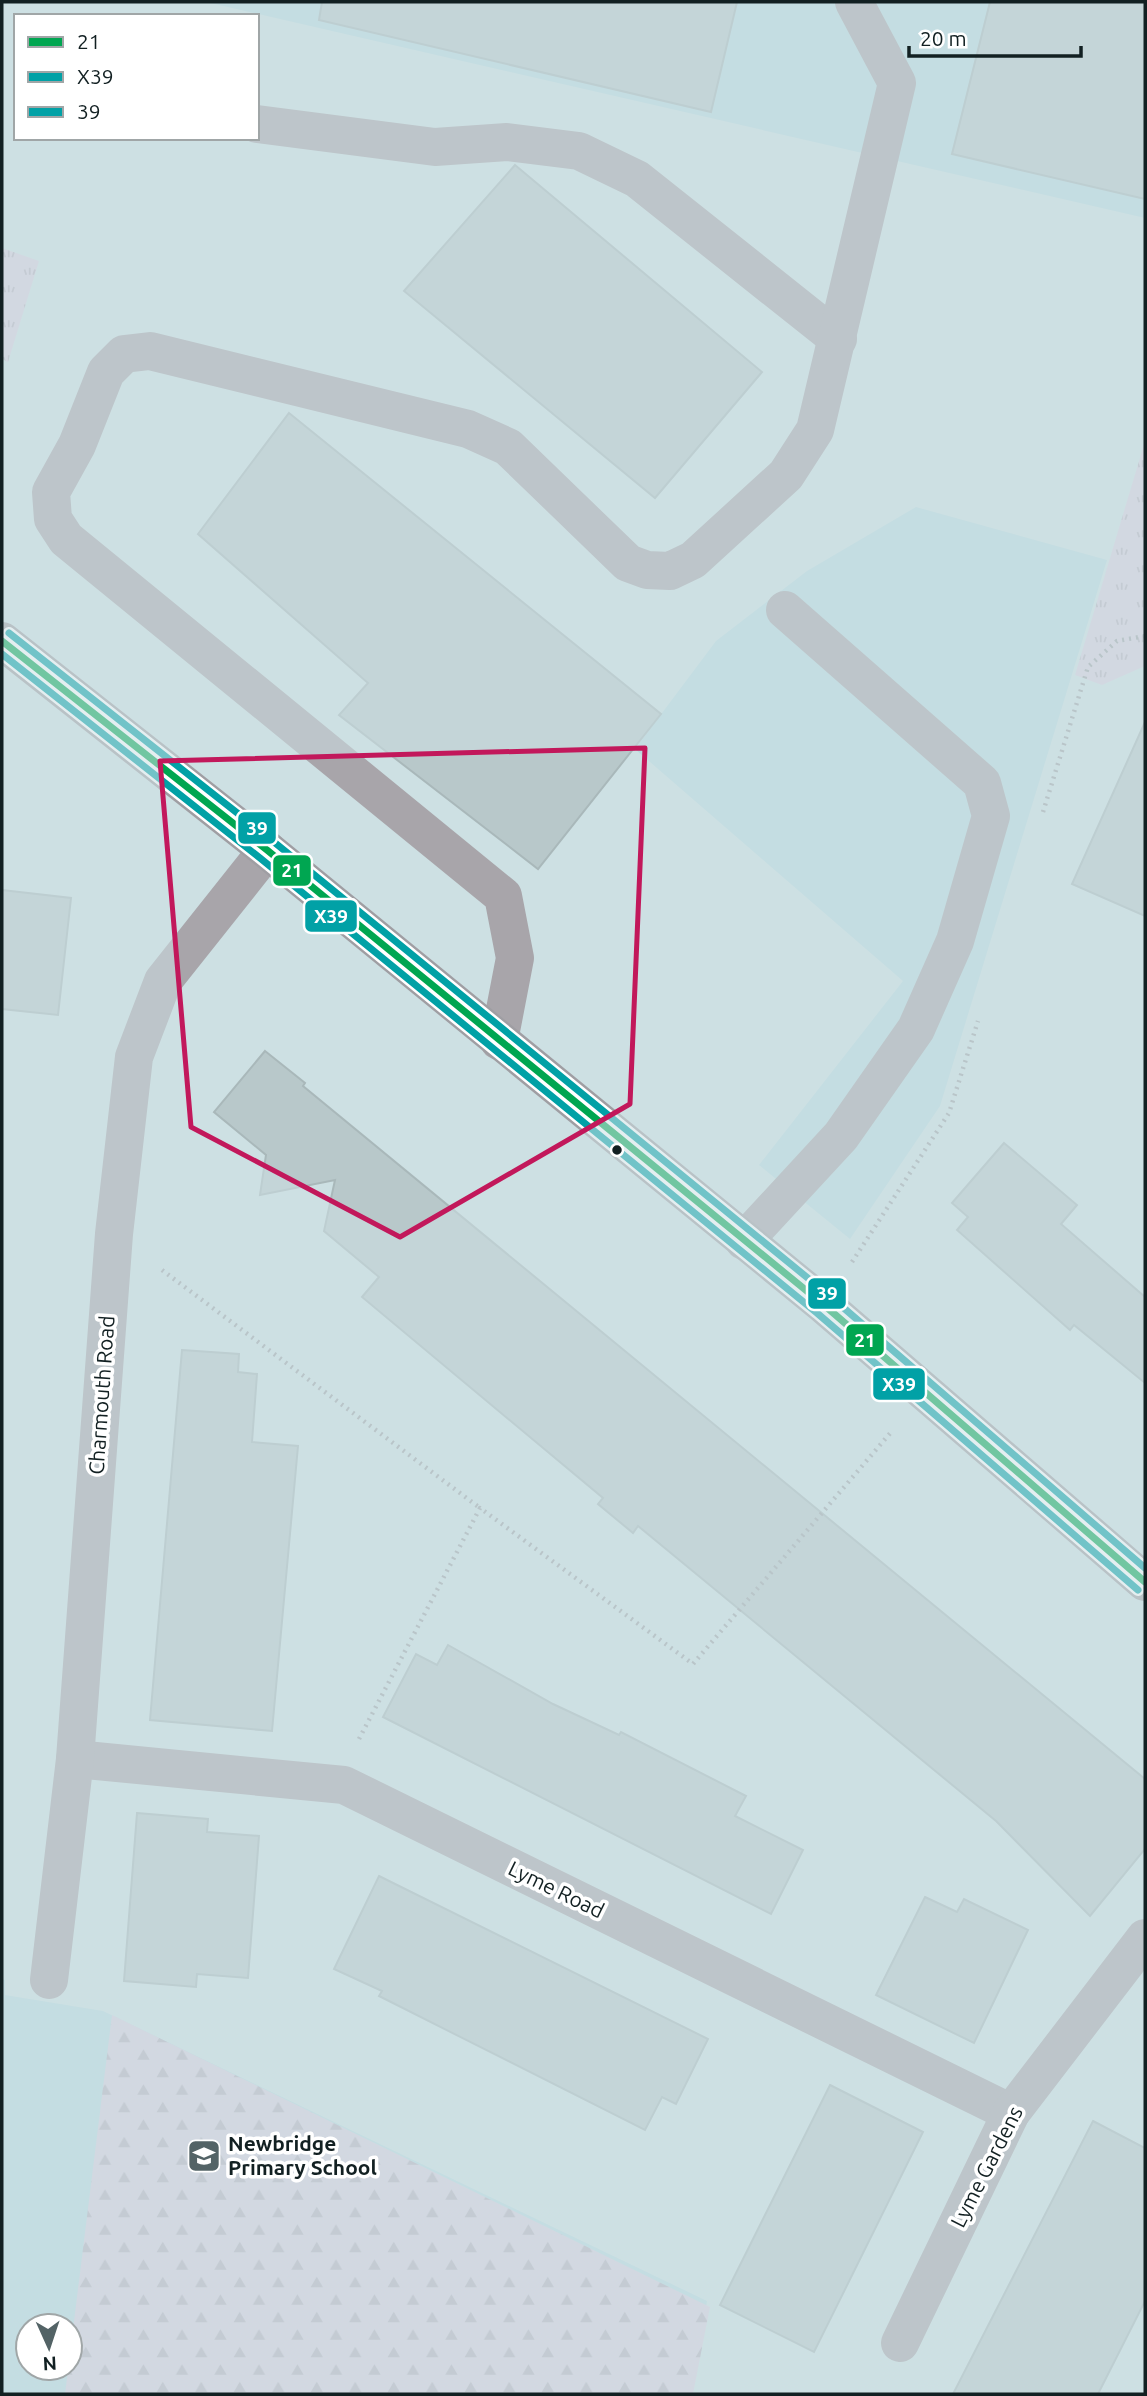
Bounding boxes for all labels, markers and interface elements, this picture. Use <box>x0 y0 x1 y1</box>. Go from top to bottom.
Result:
legend <box>14 14 259 140</box>
scale bar <box>909 14 1080 58</box>
text: 20 m <box>920 26 967 50</box>
text: 21 <box>77 29 101 53</box>
text: X39 <box>77 64 114 88</box>
text: 39 <box>77 99 101 123</box>
line badge: 39 <box>237 811 277 845</box>
text: 39 <box>246 817 268 839</box>
line badge: 21 <box>272 854 312 887</box>
text: 21 <box>281 859 303 881</box>
line badge: X39 <box>304 899 358 933</box>
text: X39 <box>314 905 348 927</box>
unlabelled marker <box>610 1143 624 1157</box>
line badge: 39 <box>807 1277 847 1310</box>
text: 39 <box>816 1282 838 1304</box>
street label: Charmouth Road <box>83 1315 119 1475</box>
line badge: 21 <box>845 1323 885 1357</box>
text: 21 <box>854 1329 876 1351</box>
line badge: X39 <box>872 1367 926 1401</box>
text: X39 <box>882 1373 916 1395</box>
street label: Lyme Road <box>505 1856 608 1923</box>
street label: Lyme Gardens <box>945 2102 1027 2231</box>
place label: Newbridge Primary School <box>228 2131 377 2179</box>
school or university icon: Newbridge Primary School <box>185 2137 223 2175</box>
north arrow <box>14 2312 84 2382</box>
text: N <box>42 2353 58 2375</box>

